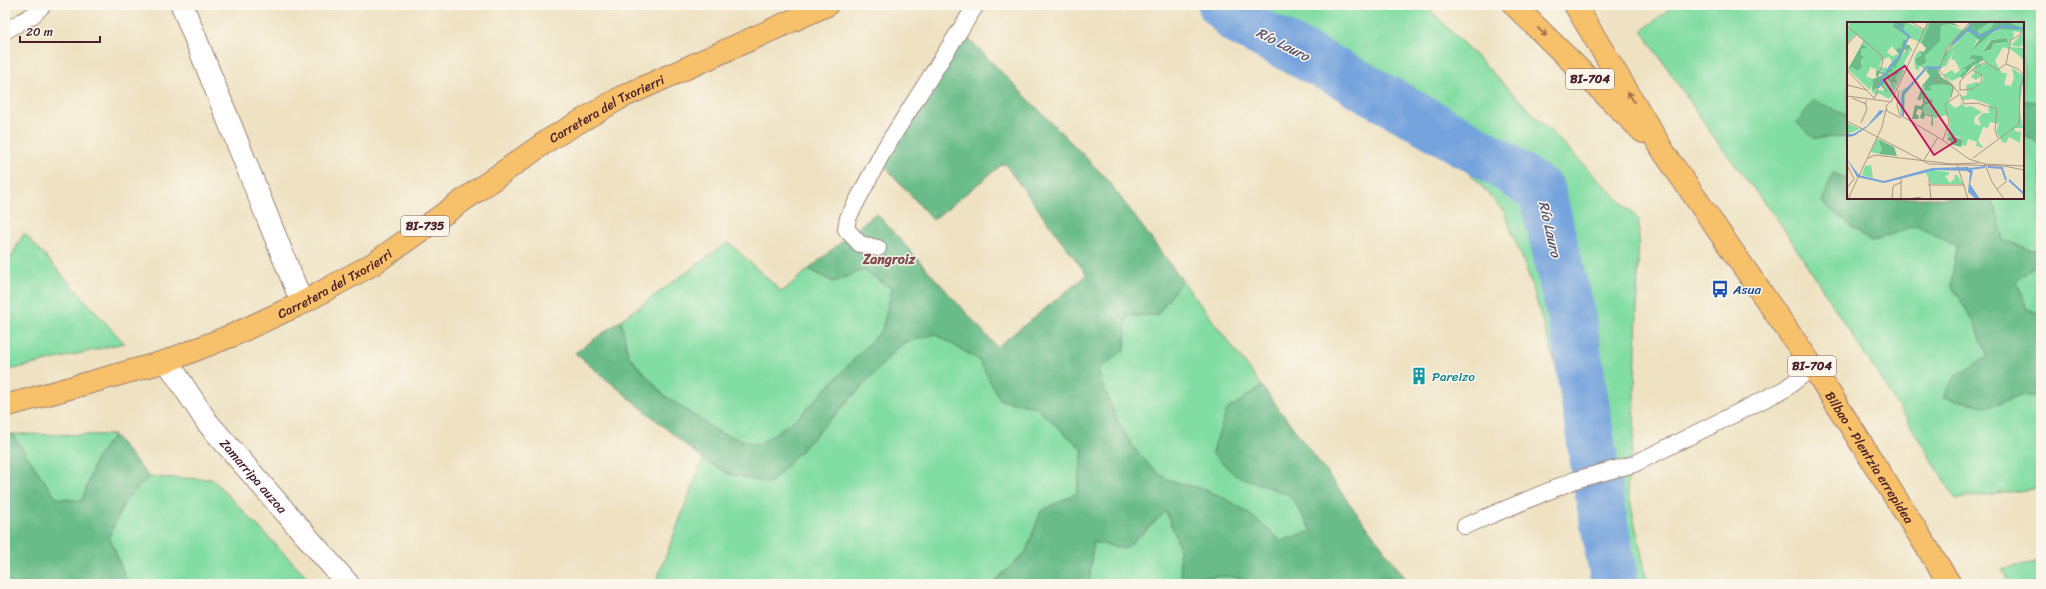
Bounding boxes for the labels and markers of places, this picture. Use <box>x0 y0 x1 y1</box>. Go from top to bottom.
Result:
place label: Asua <box>1732 278 1761 301</box>
bus stop icon: Asua <box>1710 279 1730 299</box>
place label: Pareizo <box>1432 365 1475 388</box>
building icon: Pareizo <box>1409 366 1429 386</box>

